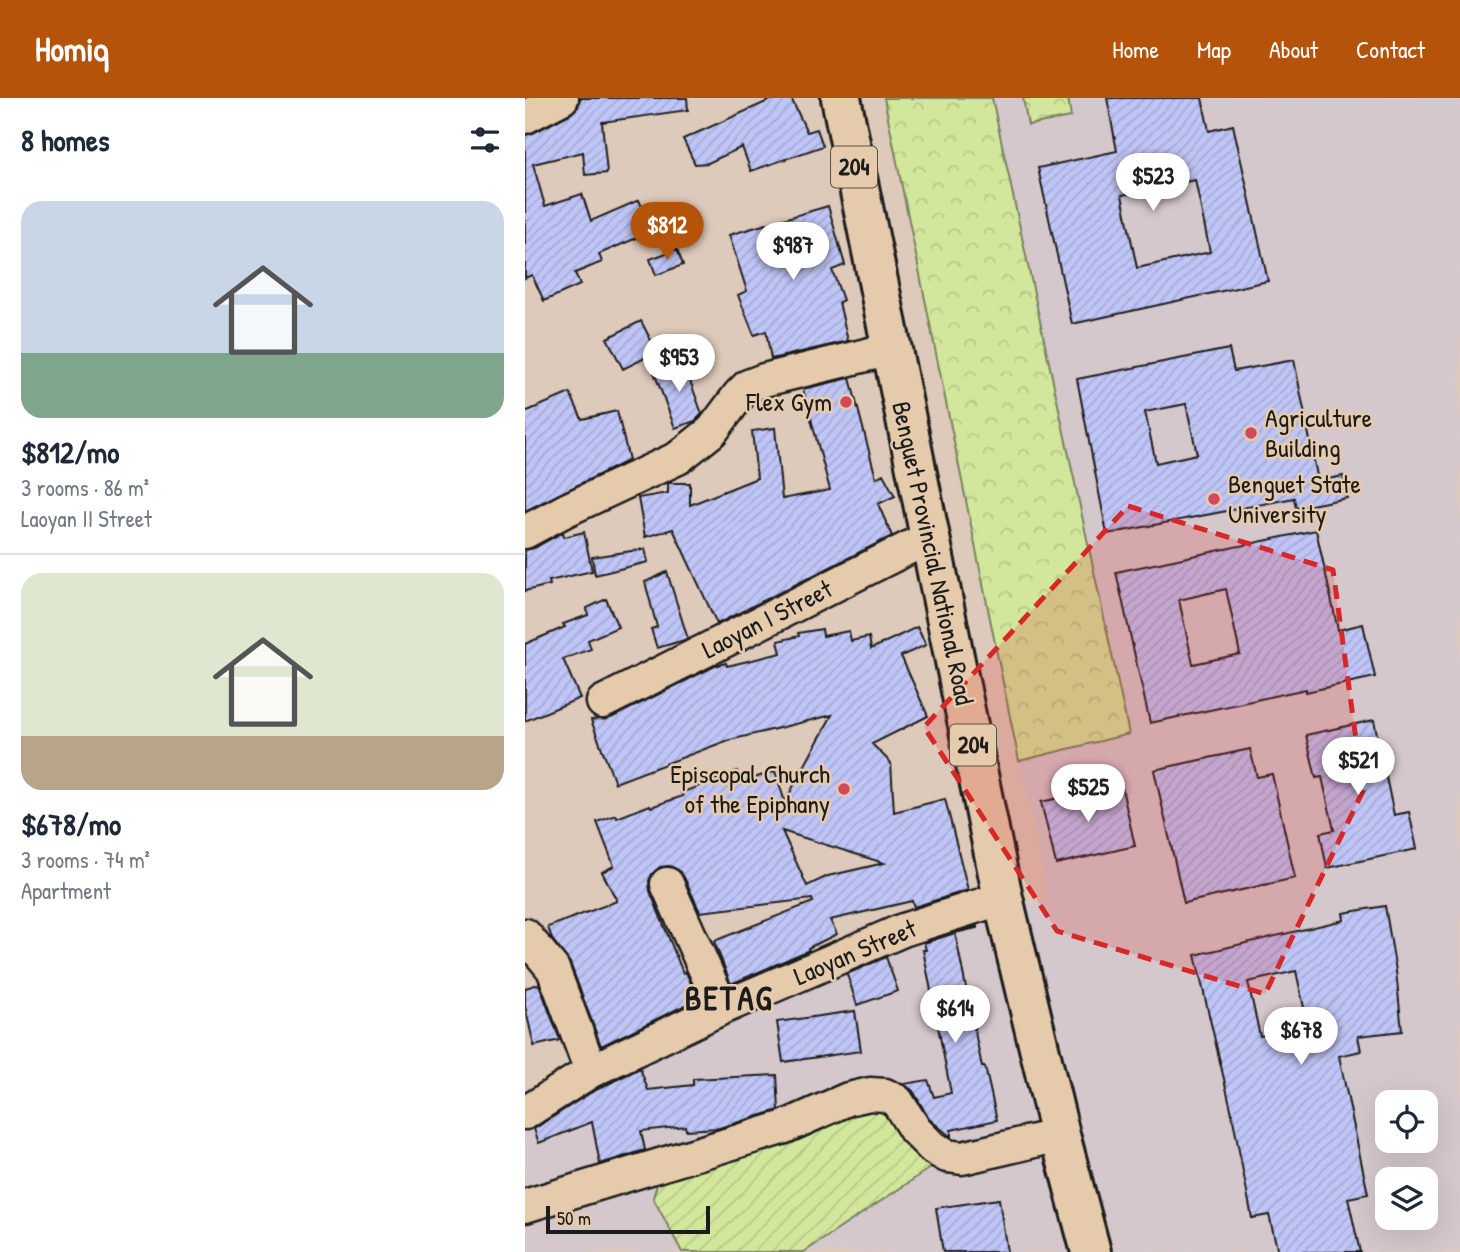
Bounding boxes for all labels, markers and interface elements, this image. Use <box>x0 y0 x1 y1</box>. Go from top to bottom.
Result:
text: Homiq <box>35 27 109 71</box>
text: Home <box>1112 33 1159 65</box>
text: Map <box>1197 33 1231 65</box>
text: About <box>1269 33 1318 65</box>
text: Contact <box>1356 33 1425 65</box>
text: 8 homes <box>21 120 109 160</box>
icon: filters <box>466 121 504 159</box>
road number: 204 <box>831 146 877 188</box>
pin: $523 <box>1112 153 1194 213</box>
text: $523 <box>1132 160 1174 191</box>
pin: $812 <box>626 202 708 262</box>
text: $812 <box>647 209 687 240</box>
pin: $987 <box>752 222 834 282</box>
text: $987 <box>772 229 814 260</box>
icon: home <box>200 247 326 373</box>
pin: $953 <box>638 334 720 394</box>
text: $953 <box>659 341 699 372</box>
place label: Flex Gym <box>745 384 832 419</box>
marker: Flex Gym <box>838 394 854 410</box>
street label: Benguet Provincial National Road <box>884 398 983 708</box>
place label: Agriculture Building <box>1265 400 1372 465</box>
marker: Agriculture Building <box>1243 425 1259 441</box>
text: $812/mo <box>21 432 119 472</box>
place label: Benguet State University <box>1228 466 1361 531</box>
text: 3 rooms · 86 m² <box>21 472 149 503</box>
marker: Benguet State University <box>1206 491 1222 507</box>
text: Laoyan II Street <box>21 503 152 534</box>
street label: Laoyan I Street <box>696 570 839 666</box>
icon: home <box>200 619 326 745</box>
road number: 204 <box>950 724 996 766</box>
pin: $521 <box>1317 738 1399 797</box>
text: $521 <box>1338 744 1378 775</box>
place label: Episcopal Church of the Epiphany <box>670 756 830 821</box>
pin: $525 <box>1047 764 1129 824</box>
text: $525 <box>1067 771 1109 802</box>
marker: Episcopal Church of the Epiphany <box>836 781 852 797</box>
text: $678/mo <box>21 804 121 844</box>
text: 3 rooms · 74 m² <box>21 844 150 875</box>
text: Apartment <box>21 875 111 906</box>
street label: Laoyan Street <box>788 910 922 993</box>
district label: BETAG <box>685 976 773 1020</box>
pin: $614 <box>914 986 996 1045</box>
text: $614 <box>936 992 974 1023</box>
pin: $678 <box>1260 1007 1342 1067</box>
text: $678 <box>1280 1014 1322 1045</box>
map controls <box>1375 1090 1438 1230</box>
button: locate <box>1375 1090 1438 1153</box>
button: layers <box>1375 1167 1438 1230</box>
scale bar <box>546 1203 711 1235</box>
text: 50 m <box>557 1205 591 1231</box>

